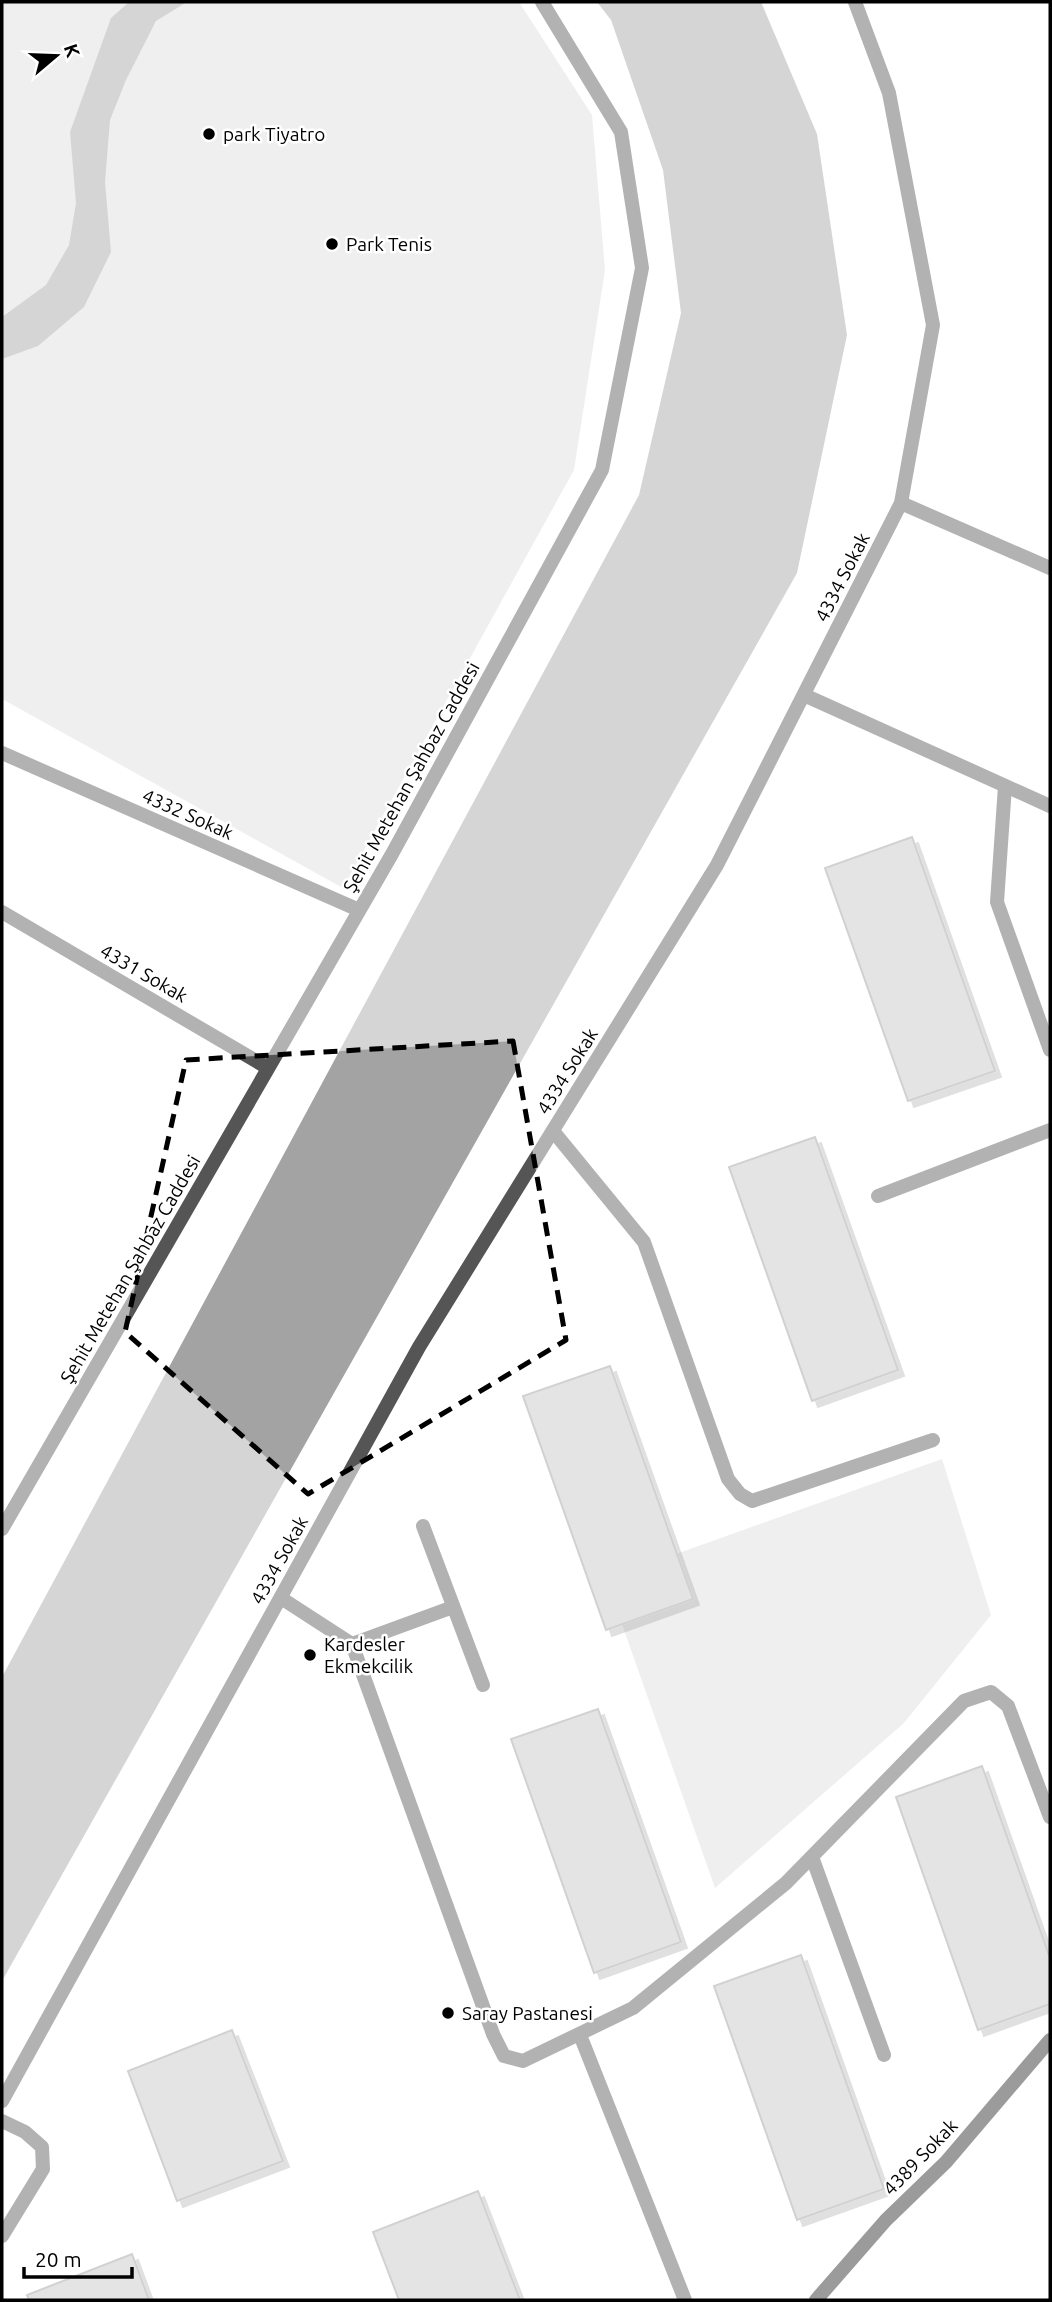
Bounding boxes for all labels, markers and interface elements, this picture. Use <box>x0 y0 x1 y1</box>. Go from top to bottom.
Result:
north arrow <box>21 21 91 91</box>
text: K <box>60 41 85 60</box>
place label: park Tiyatro <box>223 123 325 145</box>
marker: park Tiyatro <box>201 126 217 142</box>
place label: Park Tenis <box>346 233 432 255</box>
marker: Park Tenis <box>324 236 340 252</box>
street label: 4334 Sokak <box>810 528 874 625</box>
street label: Şehit Metehan Şahbaz Caddesi <box>338 658 484 896</box>
street label: 4332 Sokak <box>139 784 237 844</box>
street label: 4331 Sokak <box>96 939 192 1007</box>
street label: 4334 Sokak <box>532 1024 602 1118</box>
street label: Şehit Metehan Şahbaz Caddesi <box>55 1151 205 1387</box>
street label: 4334 Sokak <box>246 1512 312 1608</box>
place label: Kardesler Ekmekcilik <box>324 1633 413 1677</box>
marker: Kardesler Ekmekcilik <box>302 1647 318 1663</box>
place label: Saray Pastanesi <box>462 2002 593 2024</box>
marker: Saray Pastanesi <box>440 2005 456 2021</box>
street label: 4389 Sokak <box>878 2114 962 2200</box>
scale bar <box>24 2236 133 2280</box>
text: 20 m <box>35 2247 82 2271</box>

